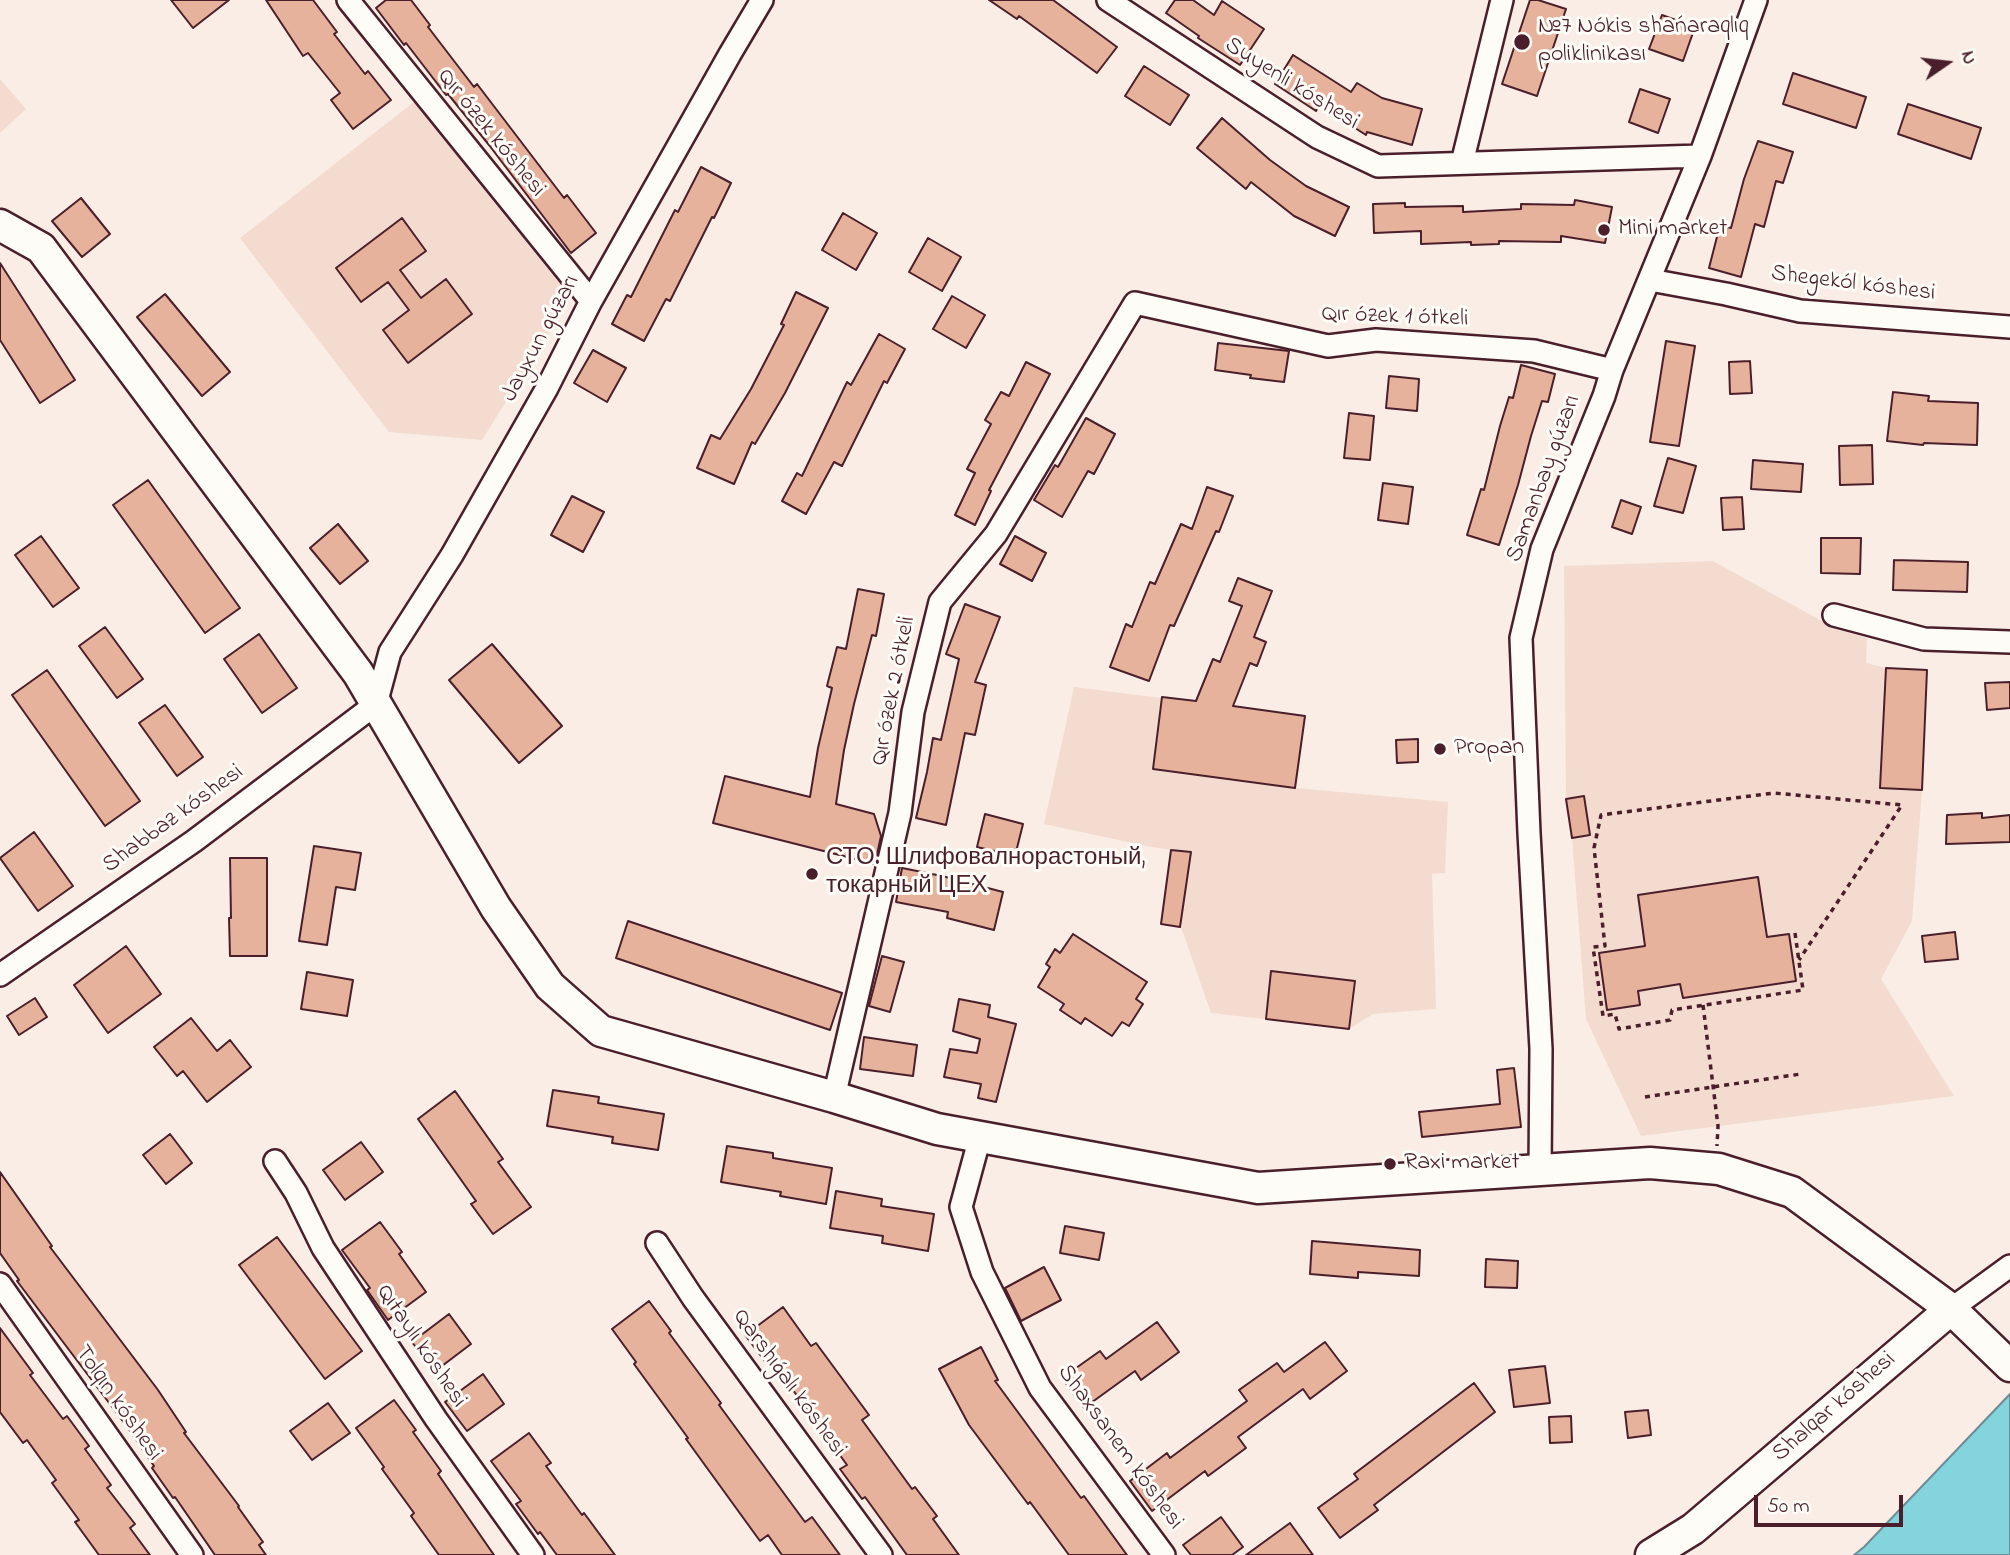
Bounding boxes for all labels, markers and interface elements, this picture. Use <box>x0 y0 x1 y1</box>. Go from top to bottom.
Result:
place label: №7 Nókis shańaraqlıq poliklinikası <box>1538 14 1748 70</box>
north arrow <box>1912 28 1982 98</box>
street label: Suyenli kóshesi <box>1218 32 1364 138</box>
marker: №7 Nókis shańaraqlıq poliklinikası <box>1512 32 1532 52</box>
text: N <box>1953 48 1983 67</box>
street label: Qır ózek kóshesi <box>429 64 551 204</box>
place label: Mini market <box>1618 216 1727 244</box>
marker: Mini market <box>1596 222 1612 238</box>
street label: Shegekól kóshesi <box>1769 261 1937 309</box>
street label: Jayxun gúzarı <box>497 271 587 407</box>
street label: Qır ózek 1 ótkeli <box>1321 301 1469 335</box>
street label: Samanbay gúzarı <box>1501 391 1589 567</box>
street label: Qır ózek 2 ótkeli <box>866 614 924 768</box>
place label: Propan <box>1454 735 1524 763</box>
marker: Propan <box>1432 741 1448 757</box>
street label: Shabbaz kóshesi <box>98 759 250 881</box>
place label: СТО. Шлифовалнорастоный, токарный ЦЕХ <box>826 846 1145 902</box>
marker: СТО. Шлифовалнорастоный, токарный ЦЕХ <box>804 866 820 882</box>
place label: Raxi market <box>1404 1150 1520 1178</box>
marker: Raxi market <box>1382 1156 1398 1172</box>
street label: Qıtaylı kóshesi <box>368 1280 472 1414</box>
street label: Qarshıǵalı kóshesi <box>725 1304 851 1464</box>
street label: Tolqın kóshesi <box>67 1341 167 1467</box>
street label: Shalqar kóshesi <box>1767 1347 1903 1469</box>
street label: Shaxsanem kóshesi <box>1050 1360 1188 1536</box>
scale bar <box>1758 1482 1907 1526</box>
text: 50 m <box>1767 1492 1810 1522</box>

